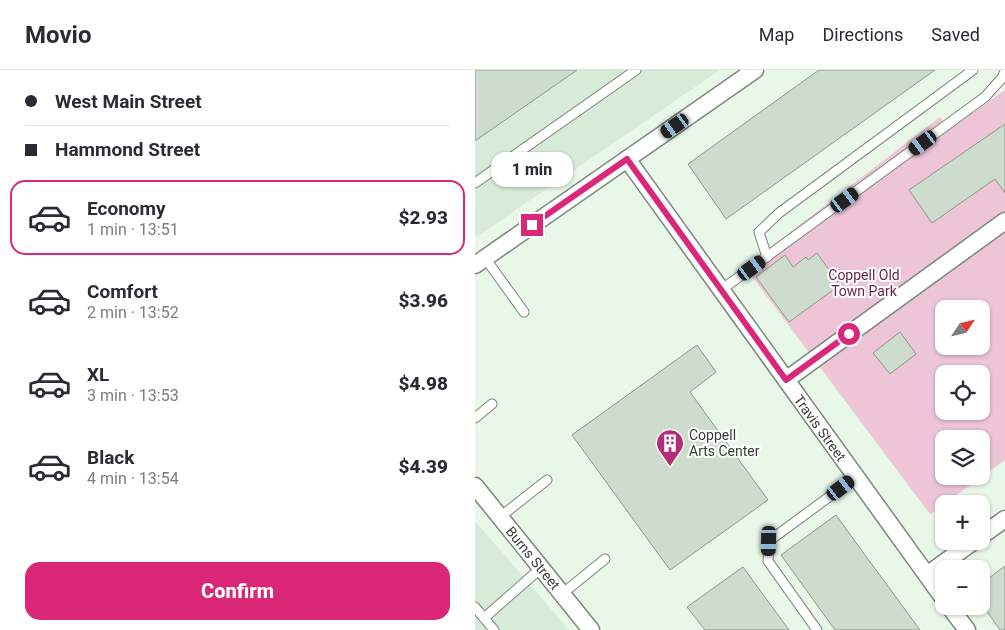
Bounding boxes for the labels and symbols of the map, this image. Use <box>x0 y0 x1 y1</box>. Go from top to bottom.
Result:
car <box>658 111 691 141</box>
car <box>906 128 939 158</box>
callout: 1 min <box>491 152 573 188</box>
car <box>828 185 861 215</box>
route end <box>521 214 543 236</box>
car <box>735 253 768 283</box>
park label: Coppell Old Town Park <box>828 267 900 299</box>
north arrow <box>935 300 990 355</box>
route start <box>838 323 860 345</box>
street label: Travis Street <box>791 392 850 464</box>
place label: Coppell Arts Center <box>689 427 760 459</box>
building icon: Coppell Arts Center <box>655 428 685 467</box>
car <box>824 473 857 503</box>
street label: Burns Street <box>503 523 564 593</box>
car <box>761 526 776 556</box>

